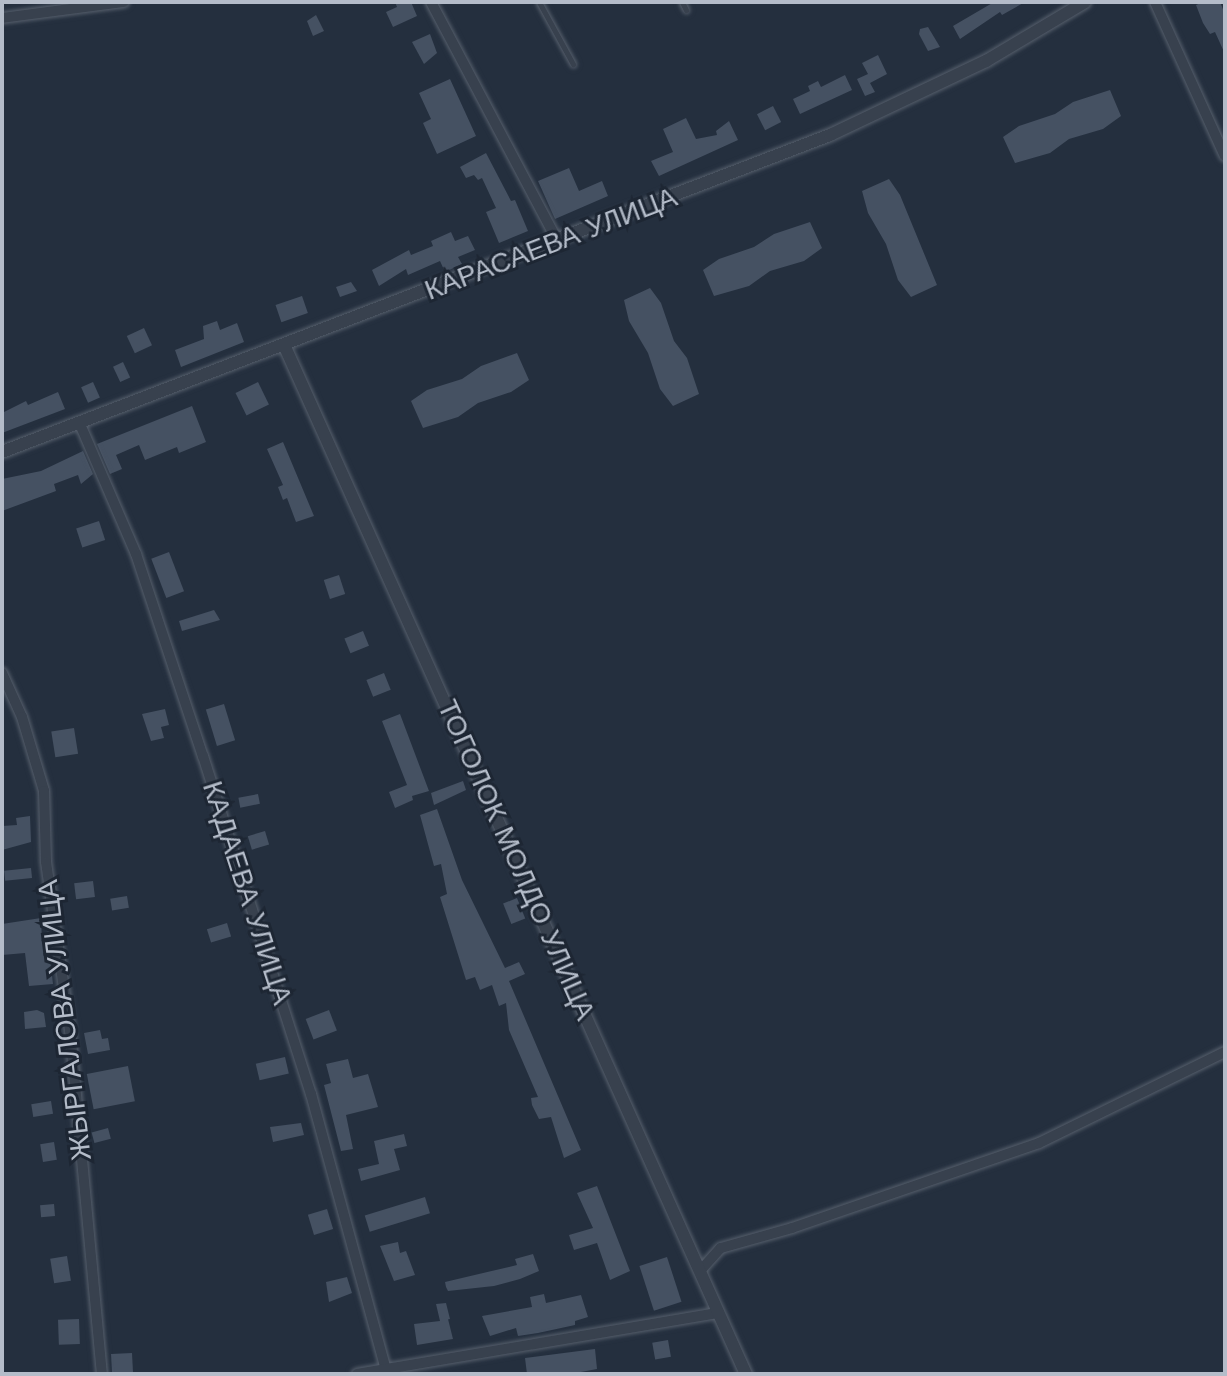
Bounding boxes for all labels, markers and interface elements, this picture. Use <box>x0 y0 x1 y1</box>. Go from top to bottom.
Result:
street label: КАРАСАЕВА УЛИЦА <box>420 180 682 308</box>
street label: ТОГОЛОК МОЛДО УЛИЦА <box>430 695 602 1025</box>
street label: КАДАЕВА УЛИЦА <box>195 777 299 1009</box>
street label: ЖЫРГАЛОВА УЛИЦА <box>31 878 99 1162</box>

